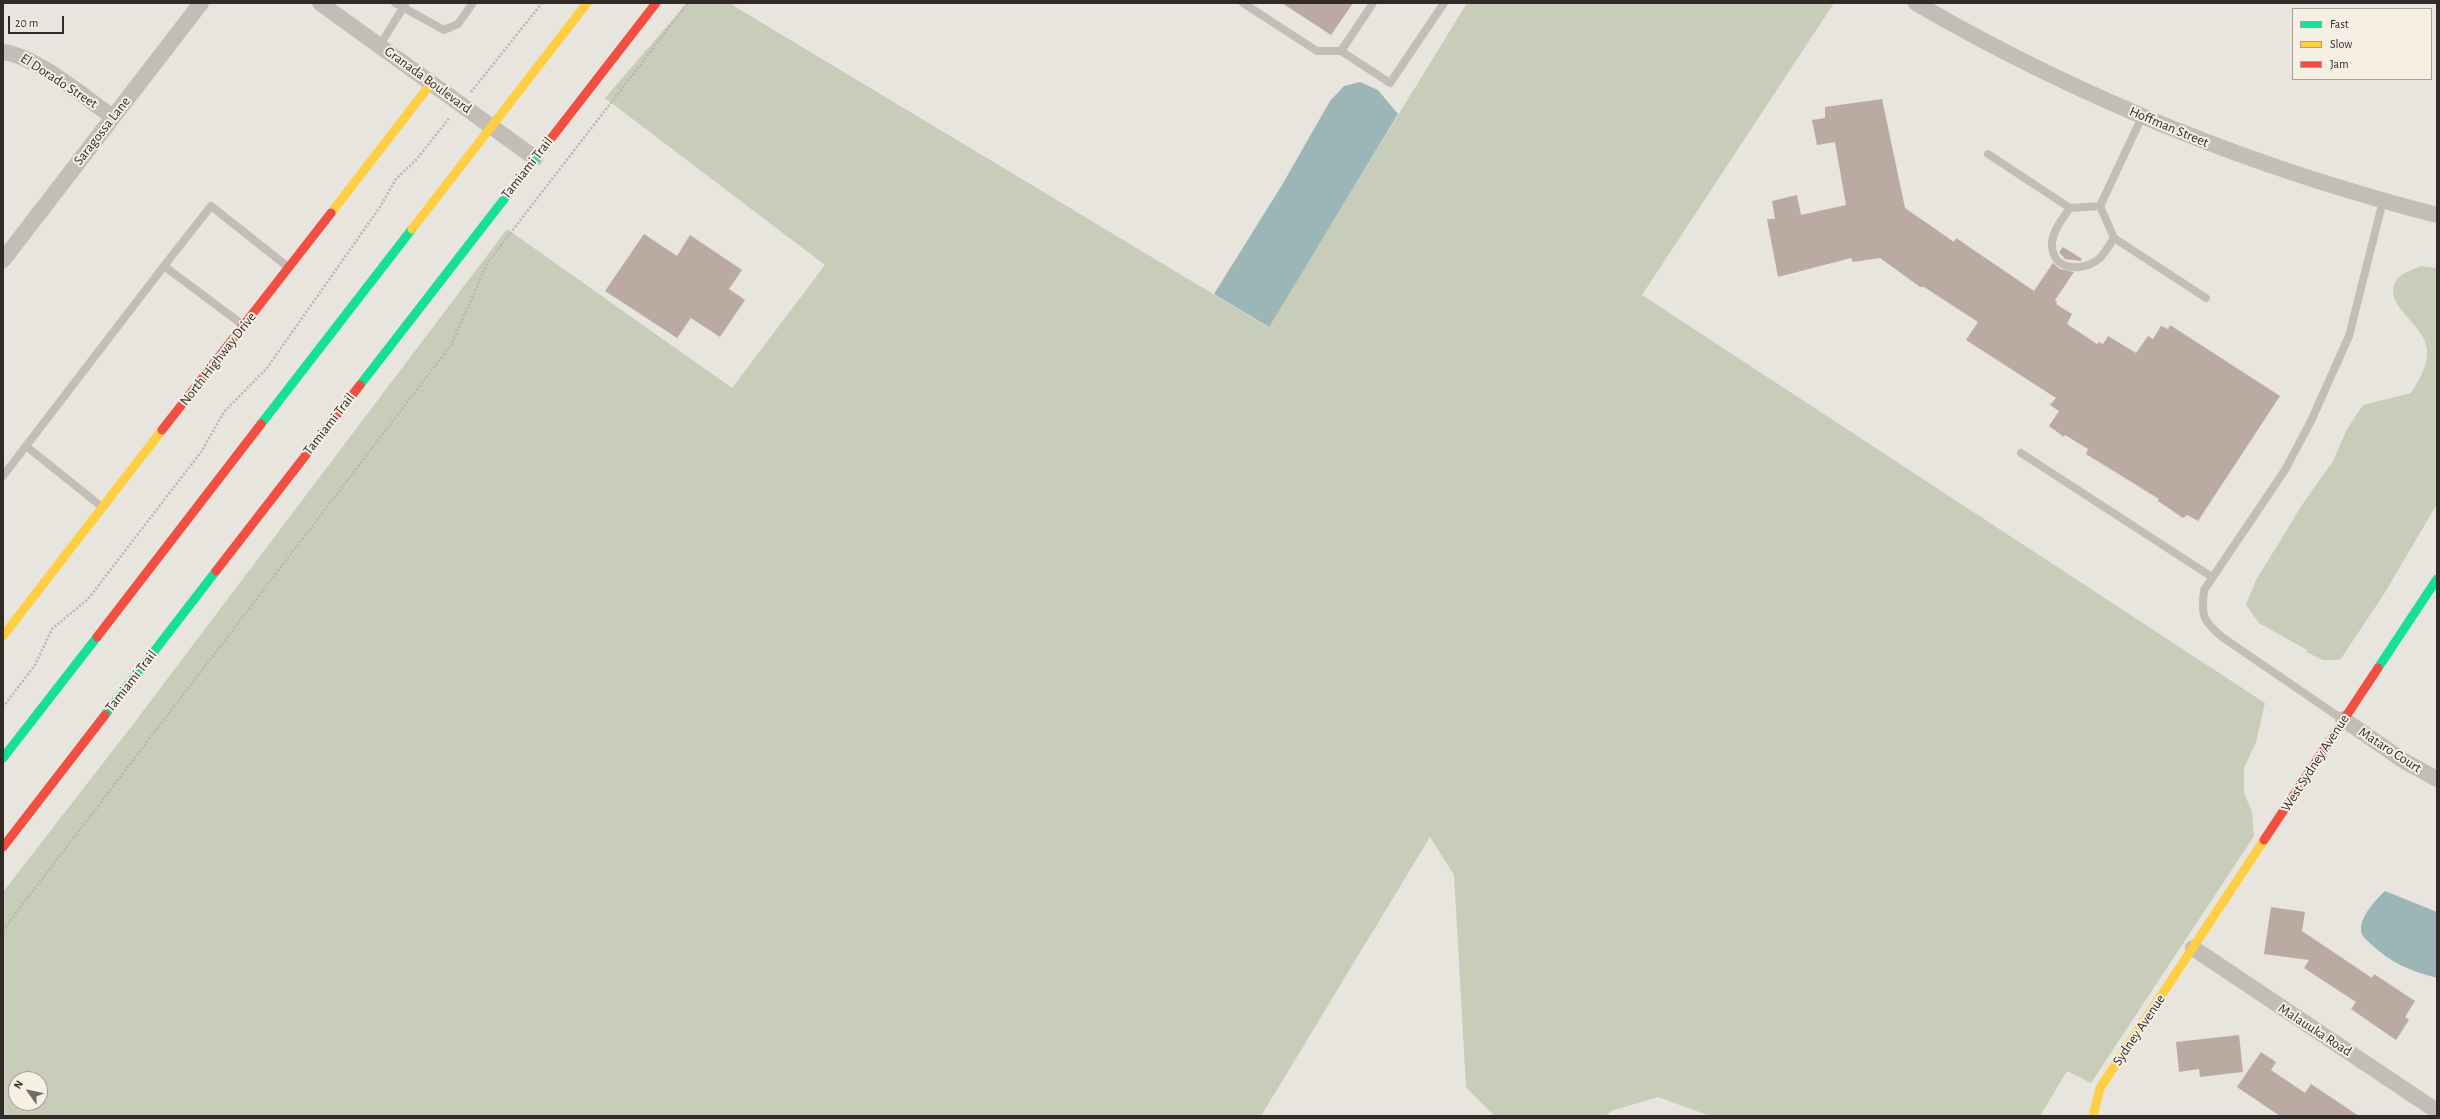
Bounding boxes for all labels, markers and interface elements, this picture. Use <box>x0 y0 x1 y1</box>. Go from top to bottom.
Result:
scale bar <box>10 8 66 34</box>
legend <box>2292 8 2432 80</box>
text: 20 m <box>15 17 38 29</box>
text: Fast <box>2330 18 2349 30</box>
text: Slow <box>2330 38 2352 50</box>
street label: Granada Boulevard <box>381 43 475 117</box>
street label: El Dorado Street <box>17 50 101 112</box>
text: Jam <box>2330 58 2349 70</box>
street label: Saragossa Lane <box>70 93 134 169</box>
street label: Hoffman Street <box>2127 103 2211 151</box>
street label: Tamiami Trail <box>498 134 556 202</box>
street label: North Highway Drive <box>176 309 260 409</box>
street label: Tamiami Trail <box>300 390 358 458</box>
street label: Tamiami Trail <box>102 647 160 715</box>
street label: West Sydney Avenue <box>2277 711 2353 815</box>
street label: Mataro Court <box>2355 723 2425 777</box>
street label: Sydney Avenue <box>2109 991 2169 1069</box>
street label: Malauuka Road <box>2275 1000 2355 1060</box>
north arrow <box>8 1071 48 1111</box>
text: N <box>12 1079 25 1091</box>

